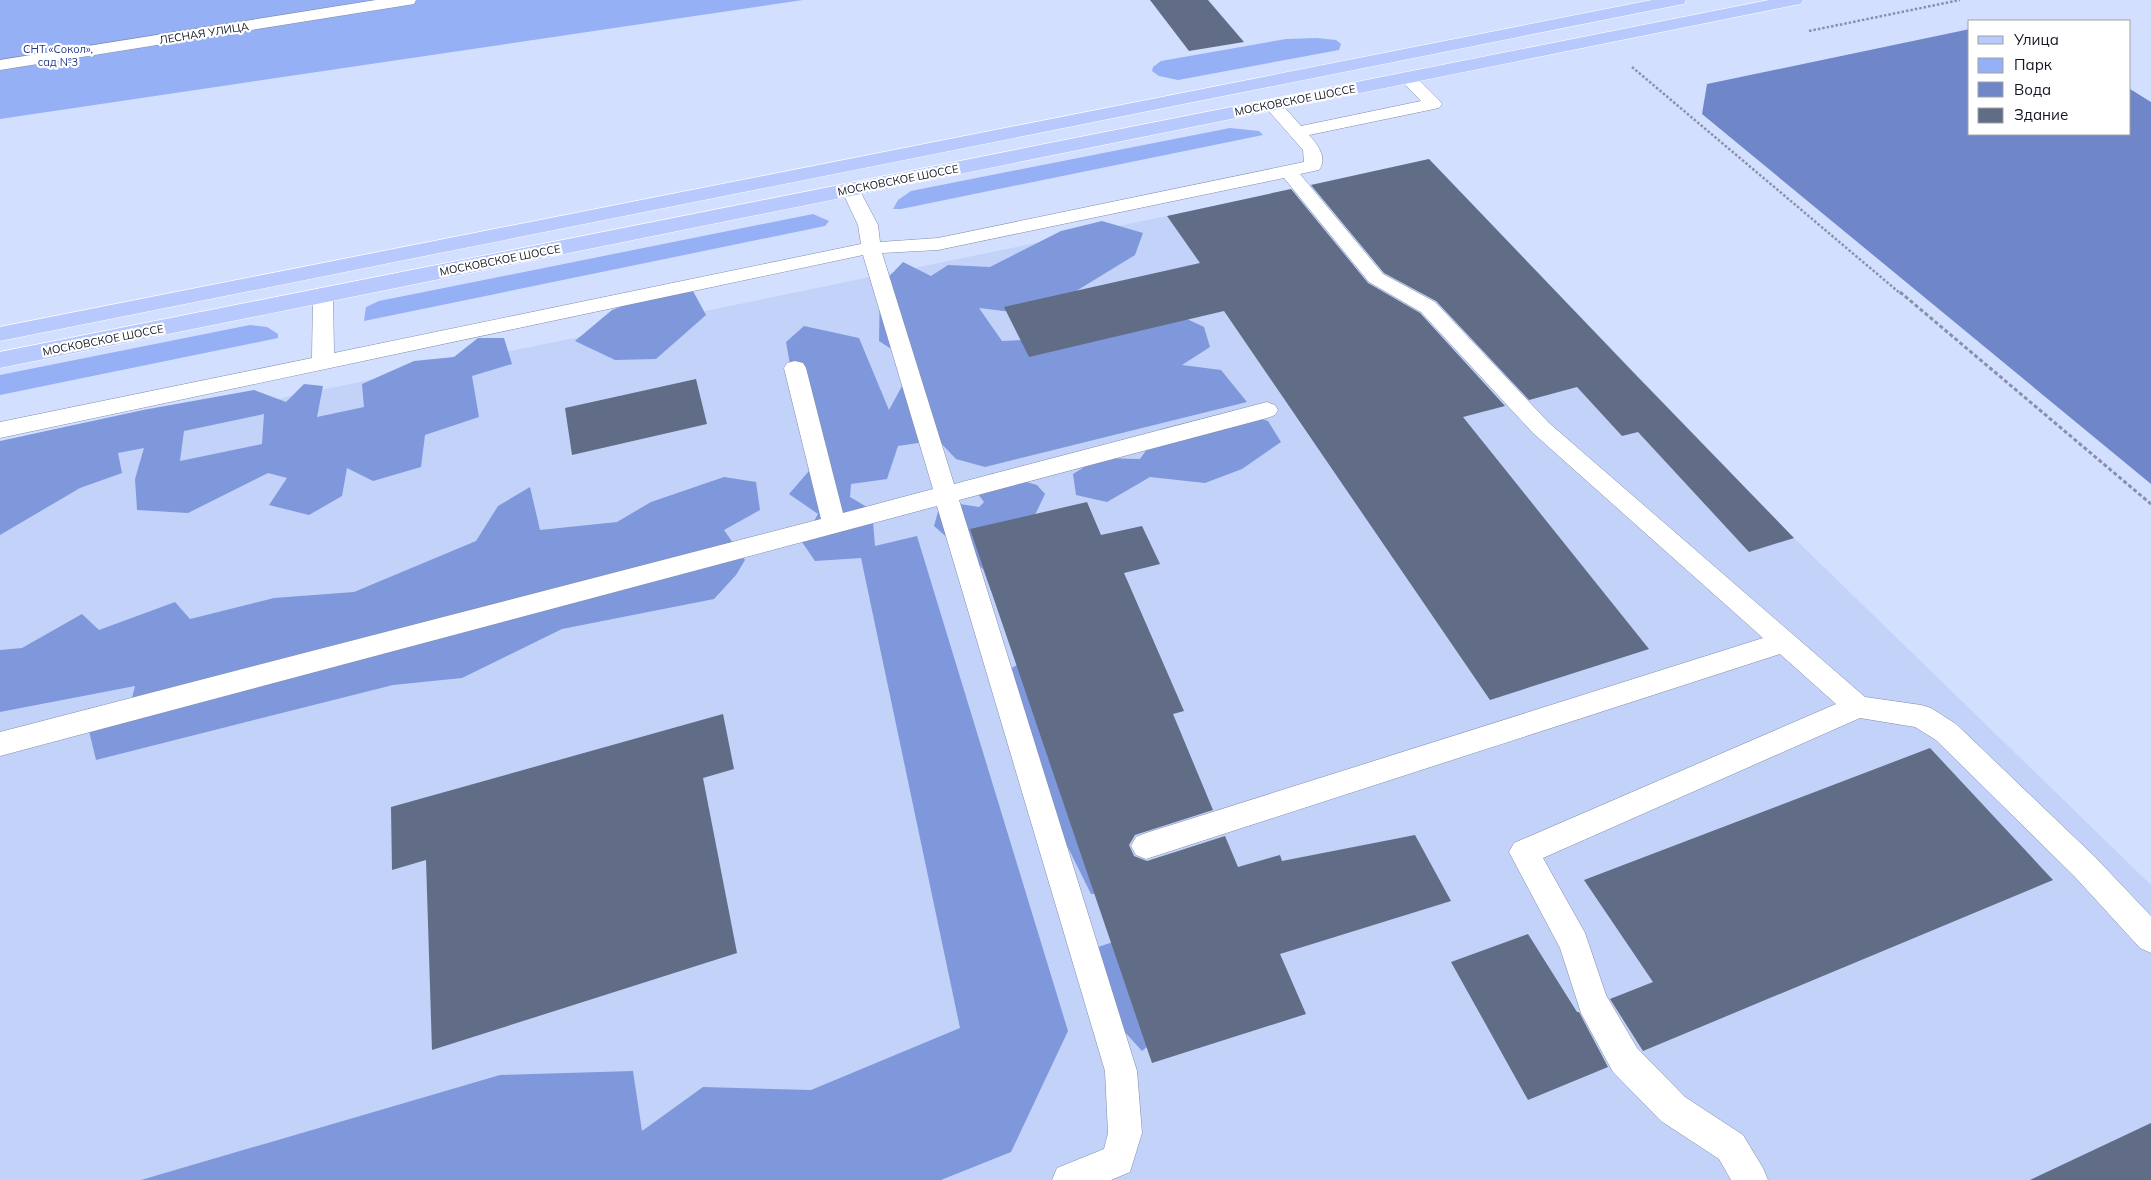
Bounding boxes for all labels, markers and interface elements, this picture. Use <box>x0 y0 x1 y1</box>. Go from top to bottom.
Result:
street label: ЛЕСНАЯ УЛИЦА <box>158 19 250 47</box>
legend <box>1968 20 2131 135</box>
text: Улица <box>2013 30 2059 49</box>
park label: СНТ «Сокол», сад №3 <box>23 42 93 69</box>
text: Парк <box>2014 55 2053 74</box>
text: Вода <box>2014 80 2051 99</box>
street label: МОСКОВСКОЕ ШОССЕ <box>1233 81 1357 119</box>
text: Здание <box>2014 105 2068 124</box>
street label: МОСКОВСКОЕ ШОССЕ <box>836 161 960 199</box>
street label: МОСКОВСКОЕ ШОССЕ <box>438 241 562 279</box>
street label: МОСКОВСКОЕ ШОССЕ <box>41 321 165 359</box>

